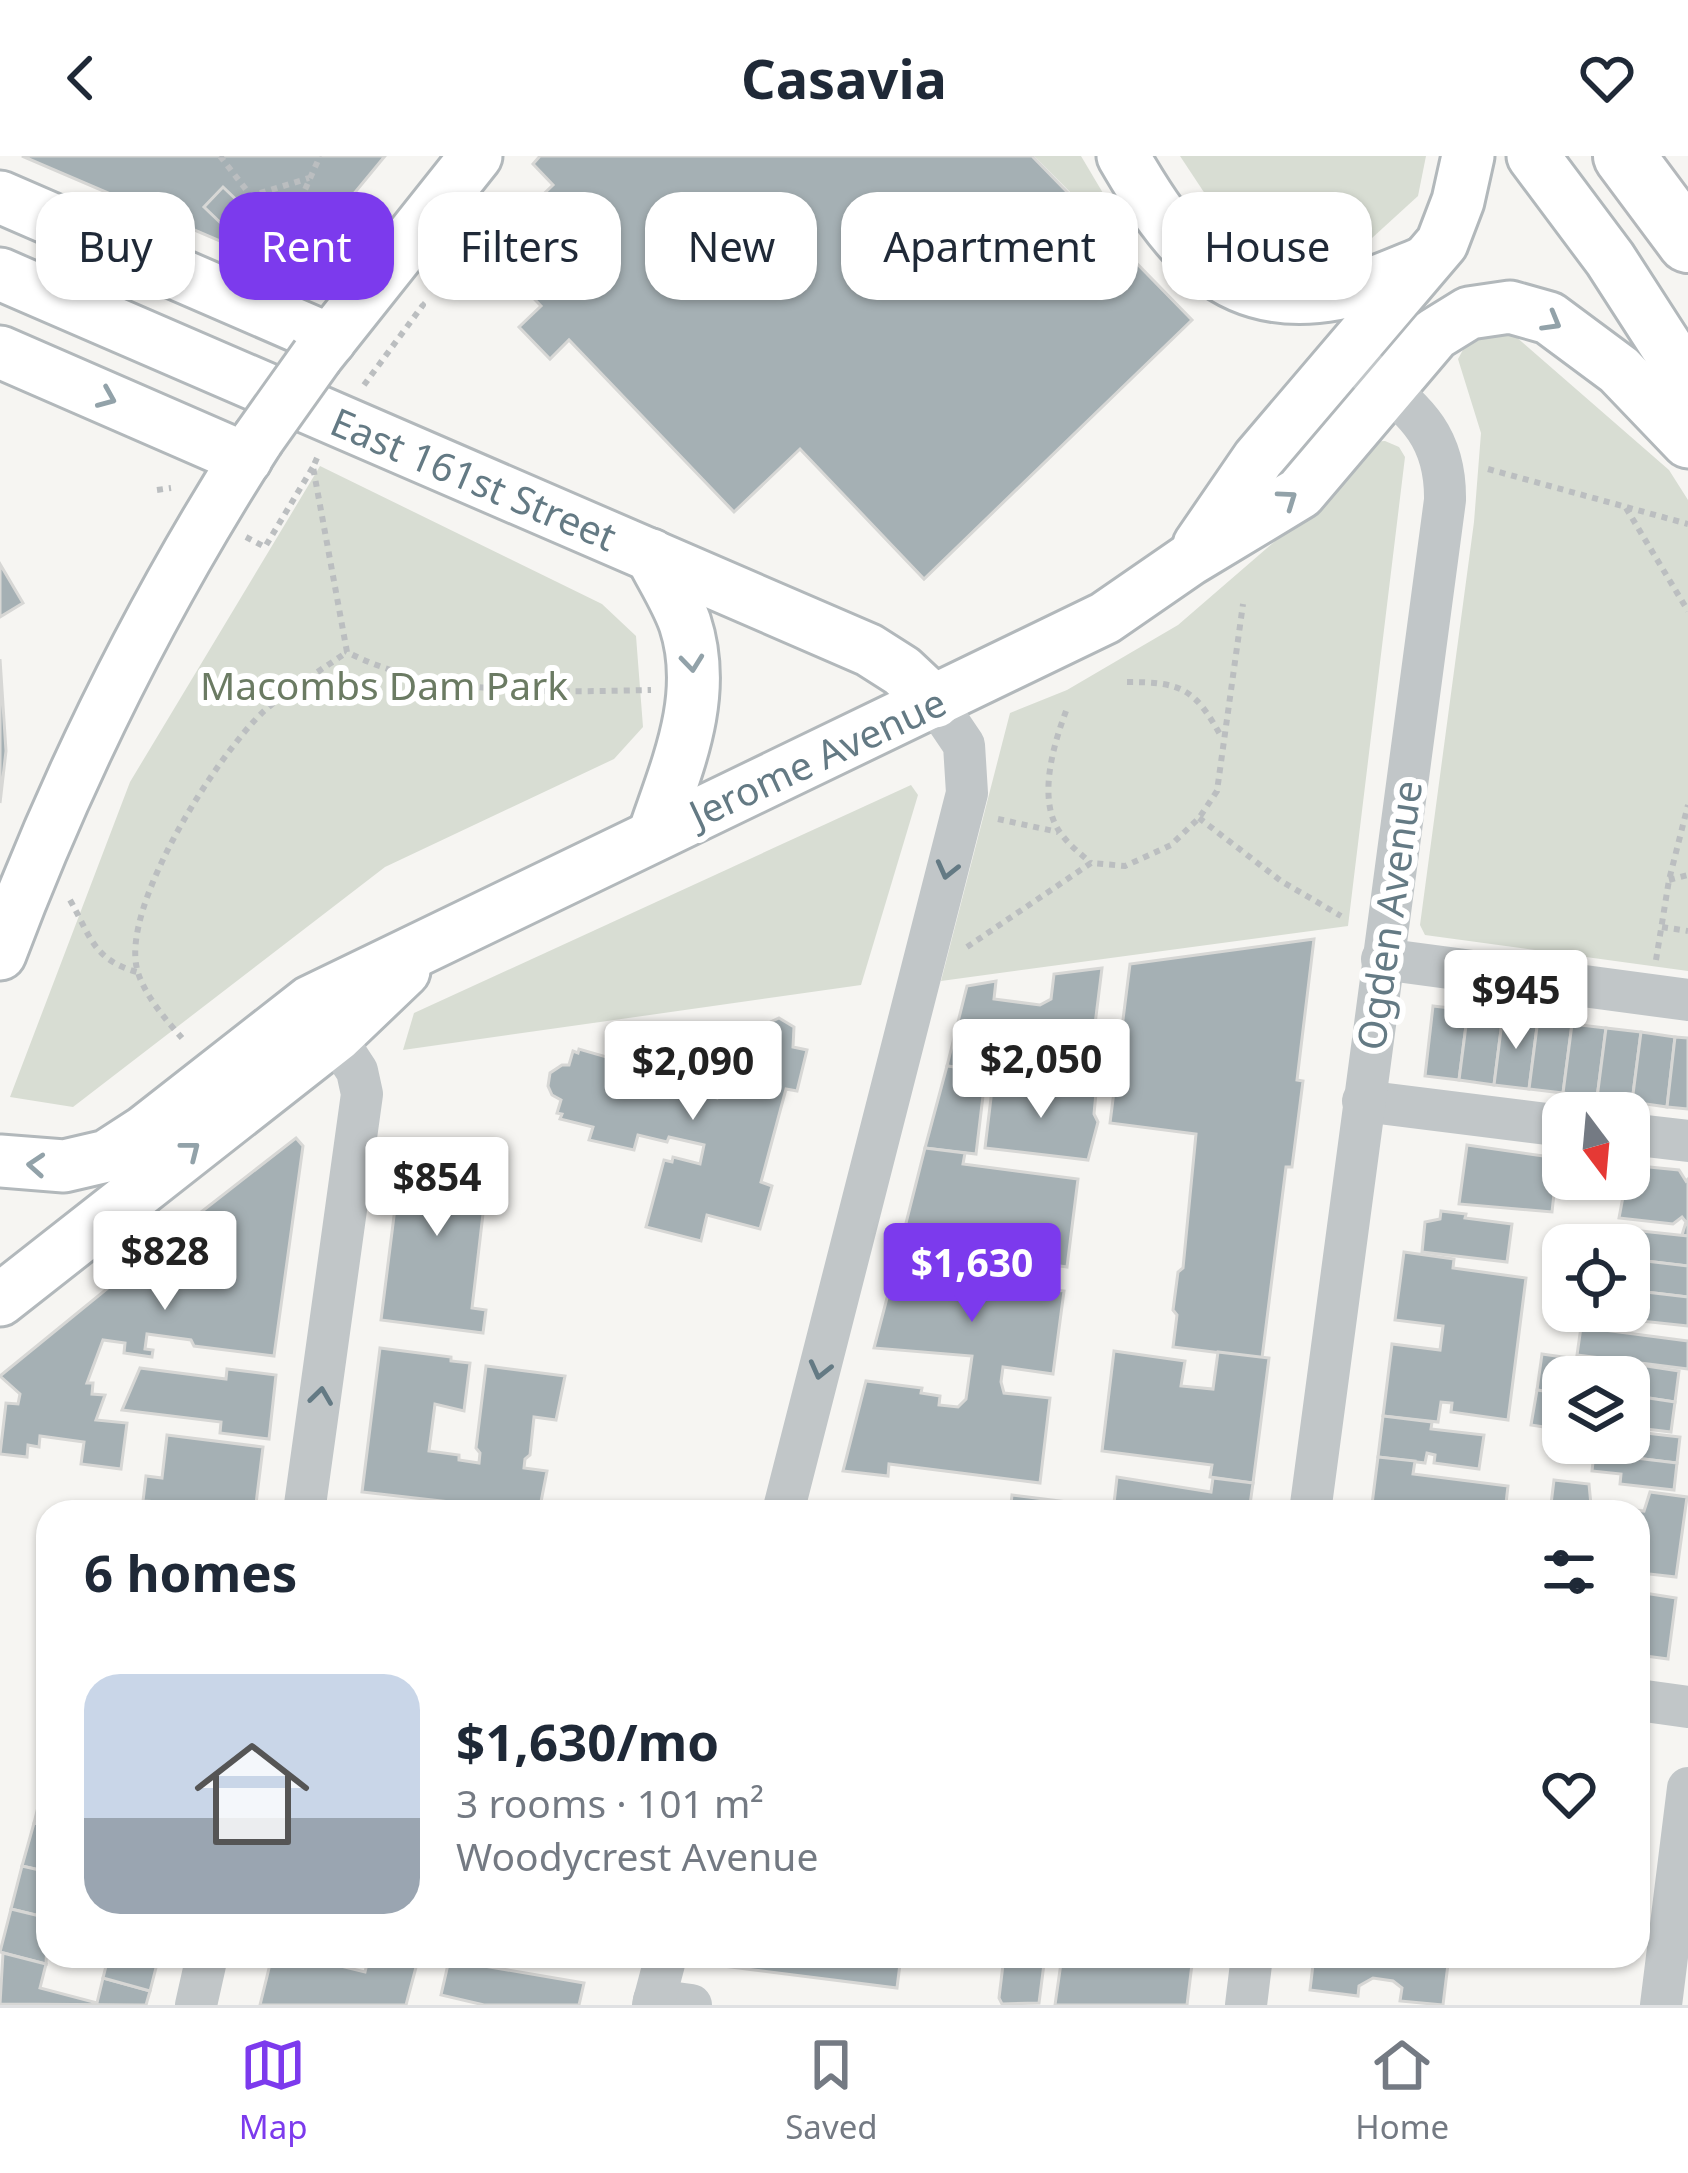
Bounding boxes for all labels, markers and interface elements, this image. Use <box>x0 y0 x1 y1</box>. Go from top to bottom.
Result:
text: Casavia <box>741 41 947 115</box>
icon: back <box>48 45 114 111</box>
icon: heart <box>1574 45 1640 111</box>
chip: Buy <box>36 192 195 300</box>
chip: Rent <box>219 192 394 300</box>
chip: Filters <box>418 192 621 300</box>
chip: New <box>645 192 817 300</box>
chip: Apartment <box>841 192 1138 300</box>
chip: House <box>1162 192 1372 300</box>
one-way arrow <box>1539 307 1561 330</box>
one-way arrow <box>96 384 117 408</box>
street label: East 161st Street <box>323 394 625 562</box>
one-way arrow <box>1275 491 1297 513</box>
one-way arrow <box>679 654 704 673</box>
park label: Macombs Dam Park <box>200 658 568 711</box>
street label: Jerome Avenue <box>677 674 954 841</box>
street label: Ogden Avenue <box>1343 777 1433 1053</box>
one-way arrow <box>936 859 961 880</box>
pin: $945 <box>1445 950 1587 1052</box>
text: $945 <box>1471 962 1561 1015</box>
pin: $2,050 <box>943 1019 1139 1121</box>
pin: $2,090 <box>595 1021 791 1123</box>
text: $2,050 <box>980 1031 1102 1084</box>
text: $2,090 <box>632 1033 754 1086</box>
north arrow <box>1542 1092 1650 1200</box>
map controls <box>1542 1092 1650 1464</box>
pin: $854 <box>366 1137 508 1239</box>
one-way arrow <box>178 1143 200 1164</box>
text: $854 <box>392 1149 482 1202</box>
one-way arrow <box>26 1152 45 1178</box>
pin: $828 <box>94 1211 236 1313</box>
text: $828 <box>120 1223 210 1276</box>
pin: $1,630 <box>874 1223 1070 1325</box>
button: locate <box>1542 1224 1650 1332</box>
text: $1,630 <box>911 1235 1033 1288</box>
button: layers <box>1542 1356 1650 1464</box>
one-way arrow <box>809 1359 834 1380</box>
one-way arrow <box>307 1386 333 1406</box>
text: 6 homes <box>84 1537 297 1607</box>
icon: filters <box>1536 1539 1602 1605</box>
text: $1,630/mo <box>456 1706 719 1776</box>
icon: home <box>180 1722 324 1866</box>
icon: heart <box>1536 1761 1602 1827</box>
text: 3 rooms · 101 m² <box>456 1776 764 1829</box>
text: Woodycrest Avenue <box>456 1829 818 1882</box>
tab: Map <box>239 2032 308 2149</box>
tab: Saved <box>785 2032 878 2149</box>
tab: Home <box>1355 2032 1449 2149</box>

